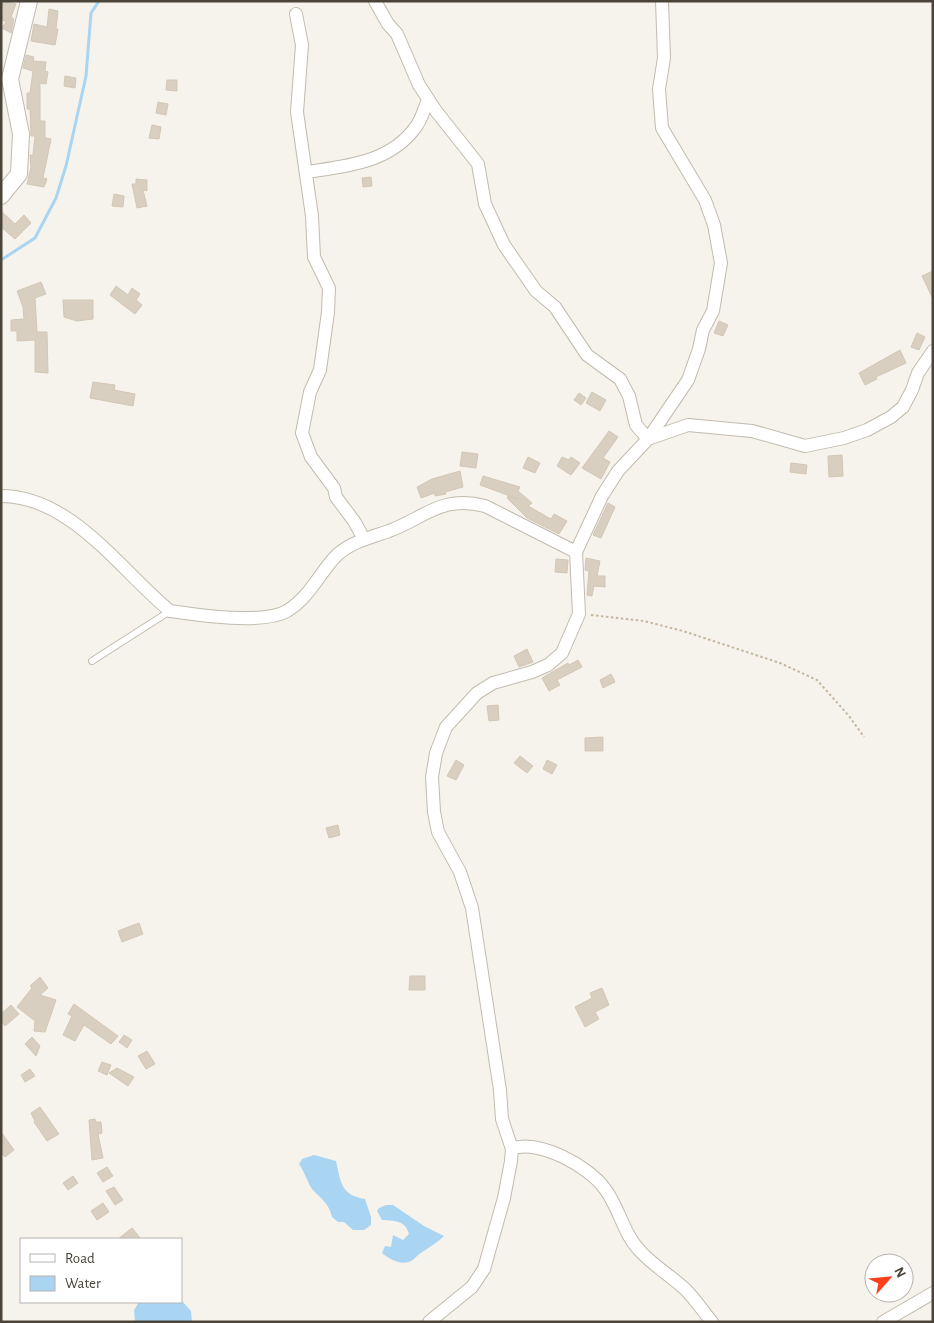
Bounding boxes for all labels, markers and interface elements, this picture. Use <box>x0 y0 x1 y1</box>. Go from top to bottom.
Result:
legend <box>20 1238 182 1303</box>
text: Road <box>65 1251 95 1266</box>
north arrow <box>864 1253 914 1303</box>
text: N <box>891 1265 908 1280</box>
text: Water <box>65 1276 101 1291</box>

